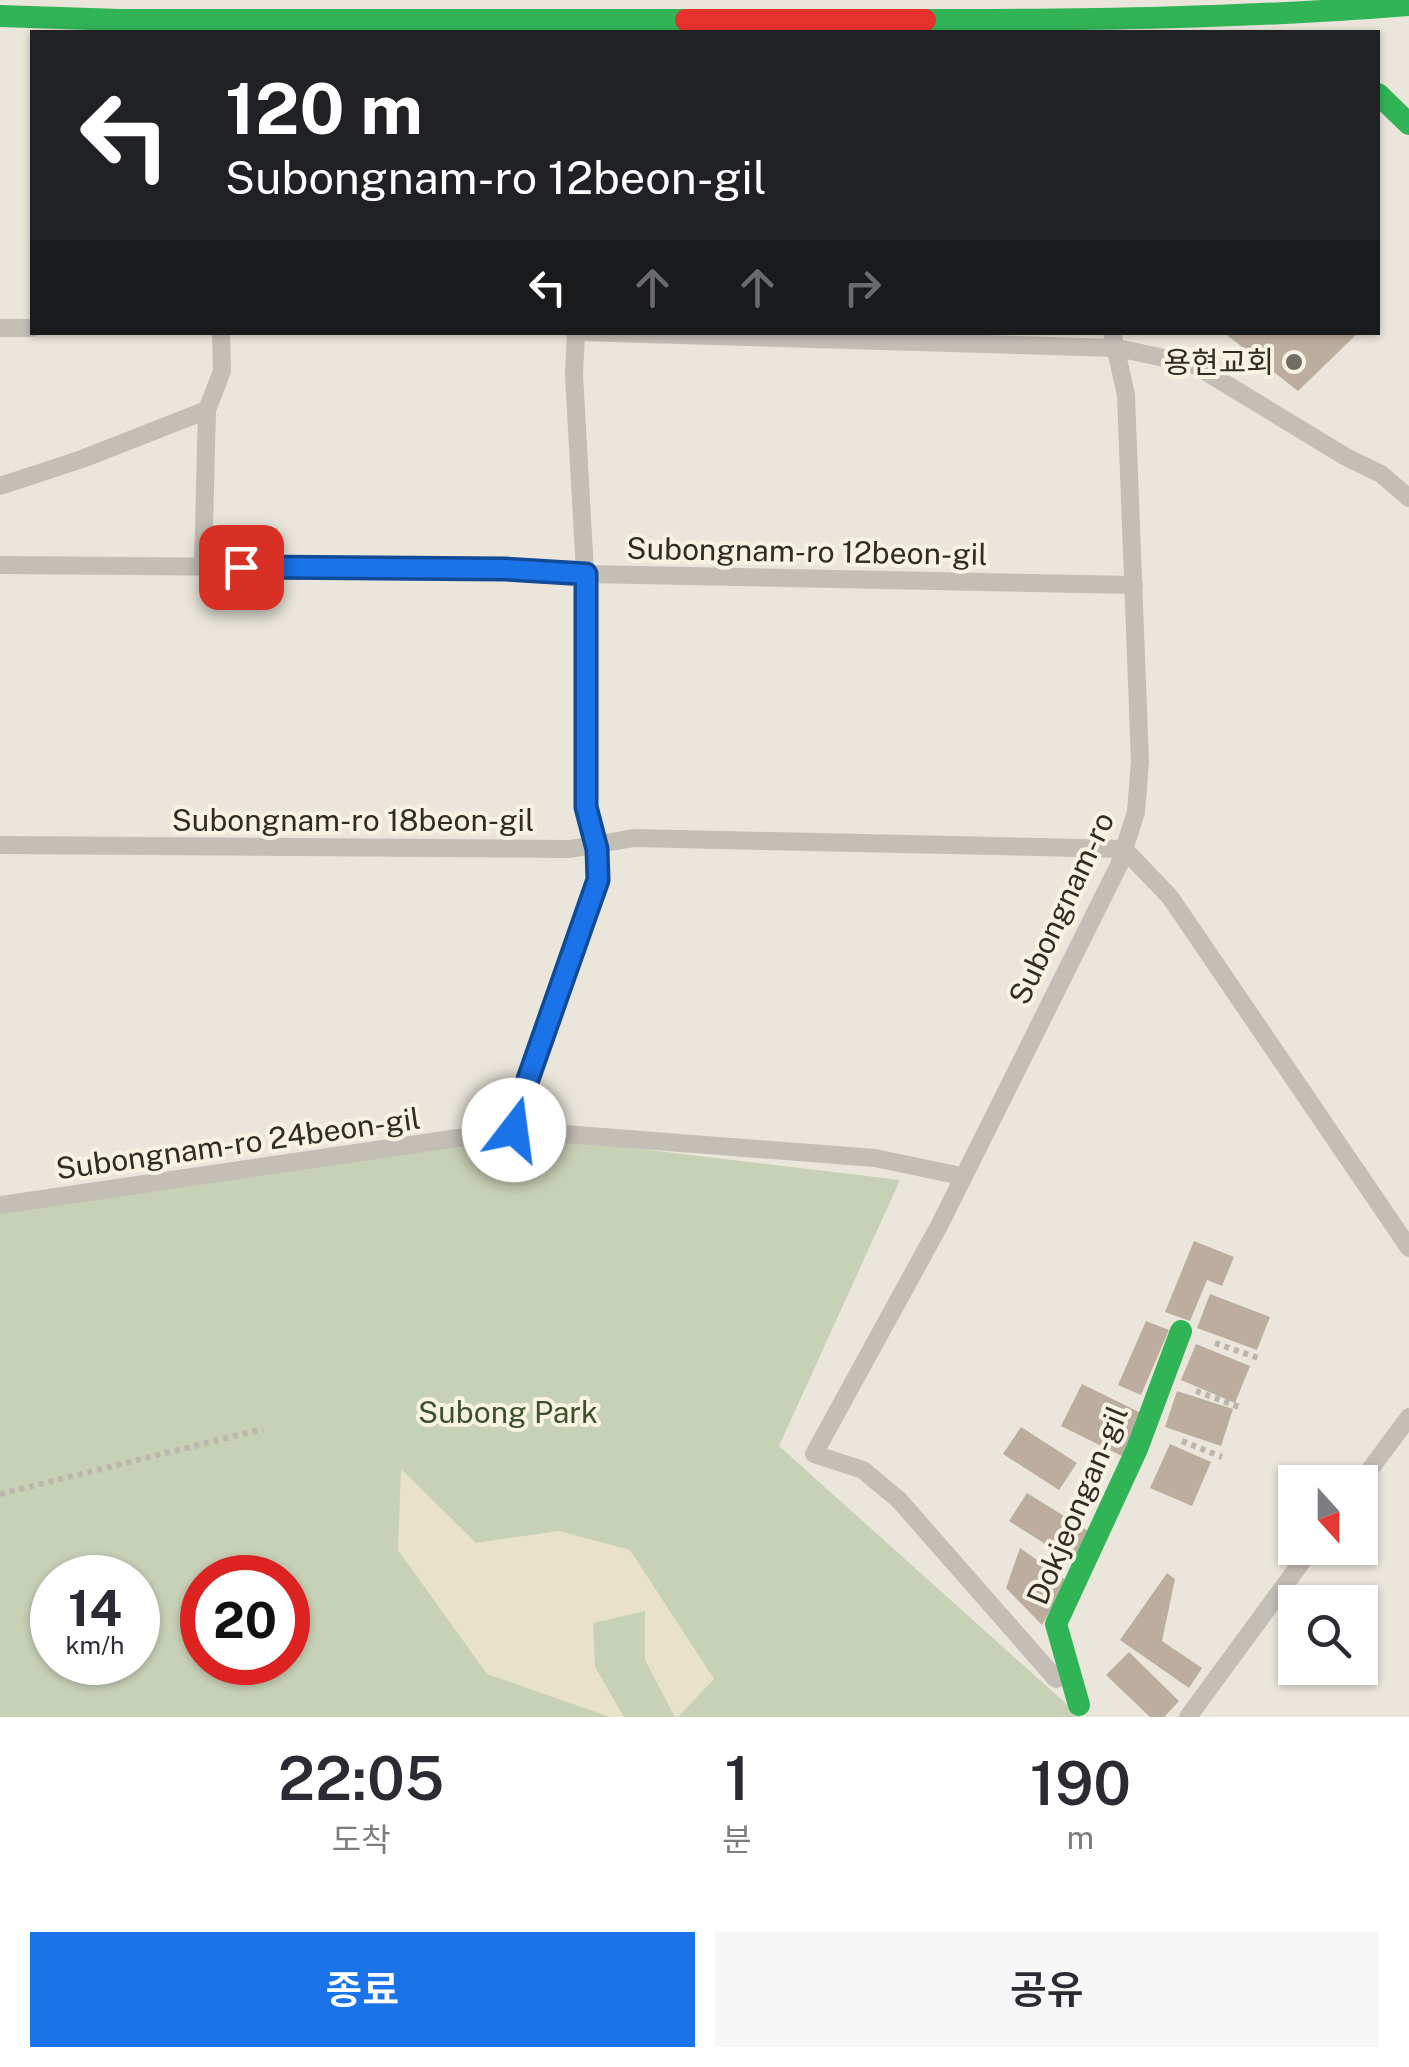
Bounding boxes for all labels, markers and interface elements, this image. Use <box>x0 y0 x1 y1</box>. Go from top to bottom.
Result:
text: 120 m <box>225 67 423 150</box>
icon: left <box>60 70 190 200</box>
text: Subongnam-ro 12beon-gil <box>225 151 767 204</box>
icon: left <box>520 260 575 315</box>
icon: ahead <box>625 260 680 315</box>
icon: ahead <box>730 260 785 315</box>
icon: right <box>835 260 890 315</box>
place label: 용현교회 <box>1164 344 1274 380</box>
marker: 용현교회 <box>1283 351 1305 373</box>
pin <box>199 525 284 610</box>
street label: Subongnam-ro 12beon-gil <box>626 530 988 572</box>
icon: arrive <box>214 540 269 595</box>
street label: Subongnam-ro 18beon-gil <box>172 802 534 838</box>
street label: Subongnam-ro <box>1001 806 1121 1010</box>
position arrow <box>462 1078 566 1182</box>
street label: Subongnam-ro 24beon-gil <box>53 1100 423 1186</box>
park label: Subong Park <box>418 1394 598 1430</box>
street label: Dokjeongan-gil <box>1019 1400 1135 1610</box>
north arrow <box>1278 1465 1378 1565</box>
map controls <box>1278 1465 1378 1685</box>
speed limit sign: 20 <box>180 1555 310 1685</box>
text: 14 <box>68 1578 122 1637</box>
button: search <box>1278 1585 1378 1685</box>
text: km/h <box>66 1630 124 1660</box>
text: 22:05 <box>278 1743 444 1814</box>
text: 1 <box>725 1743 750 1814</box>
text: 190 <box>1030 1748 1131 1819</box>
text: m <box>1067 1819 1094 1856</box>
text: 도착 <box>332 1821 391 1858</box>
text: 분 <box>722 1821 752 1858</box>
button: 종료 <box>30 1932 695 2047</box>
button: 공유 <box>715 1932 1379 2047</box>

